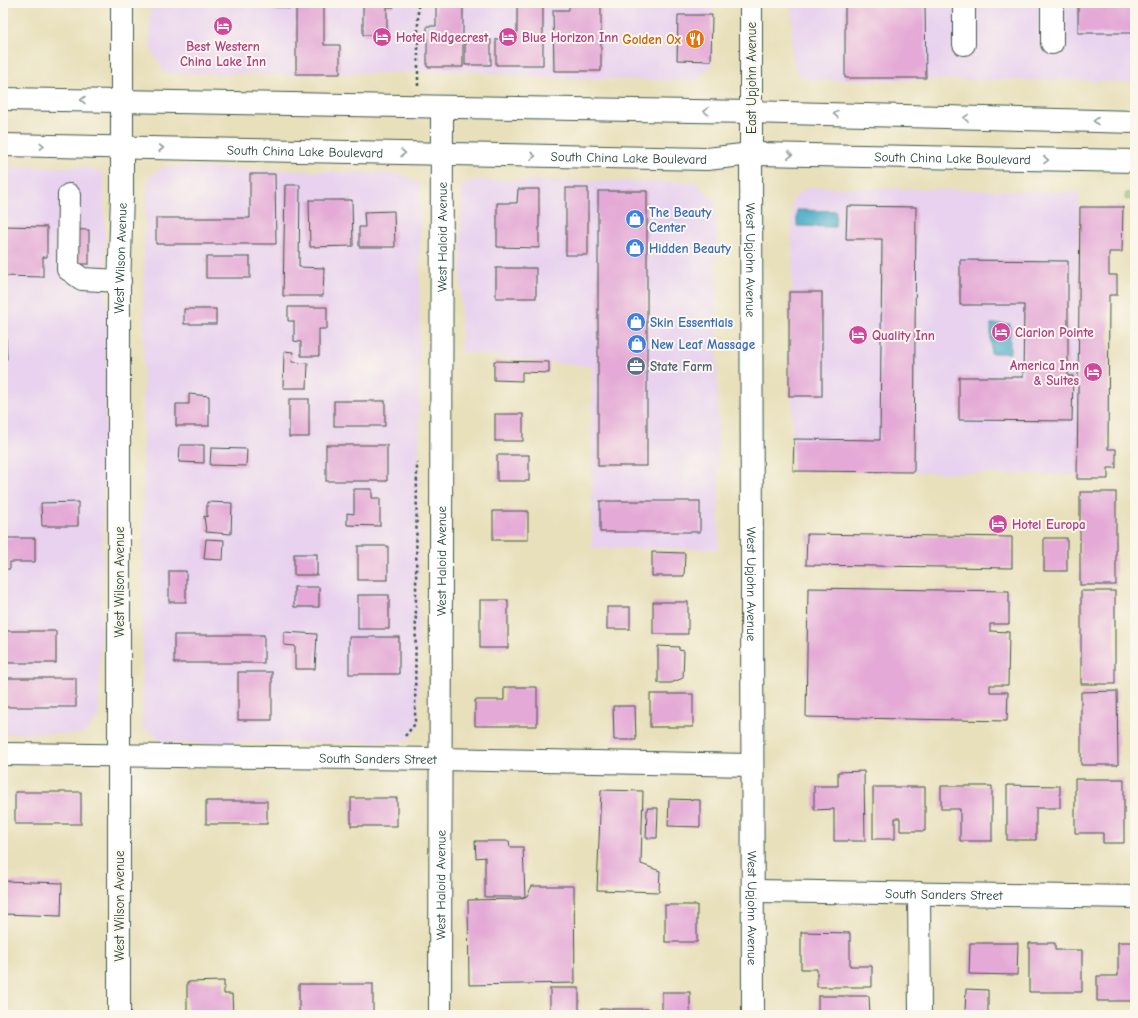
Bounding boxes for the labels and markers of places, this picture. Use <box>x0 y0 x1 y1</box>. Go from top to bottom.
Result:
hotel icon: Best Western China Lake Inn <box>212 15 234 37</box>
hotel icon: Hotel Ridgecrest <box>371 26 393 48</box>
hotel icon: Blue Horizon Inn <box>497 26 519 48</box>
restaurant icon: Golden Ox <box>684 28 706 50</box>
place label: Hotel Ridgecrest <box>396 30 489 45</box>
place label: Blue Horizon Inn <box>522 30 618 45</box>
place label: Golden Ox <box>623 32 682 47</box>
place label: Best Western China Lake Inn <box>180 39 266 69</box>
place label: The Beauty Center <box>649 205 712 235</box>
shop icon: The Beauty Center <box>624 208 646 230</box>
shop icon: Hidden Beauty <box>624 237 646 259</box>
place label: Hidden Beauty <box>649 241 731 256</box>
shop icon: Skin Essentials <box>625 311 647 333</box>
place label: Skin Essentials <box>650 315 734 330</box>
hotel icon: Clarion Pointe <box>990 321 1012 343</box>
hotel icon: Quality Inn <box>847 324 869 346</box>
place label: Clarion Pointe <box>1015 325 1094 340</box>
place label: Quality Inn <box>872 328 935 343</box>
shop icon: New Leaf Massage <box>626 333 648 355</box>
place label: New Leaf Massage <box>651 337 756 352</box>
office icon: State Farm <box>625 355 647 377</box>
place label: America Inn & Suites <box>1010 358 1079 388</box>
place label: State Farm <box>650 359 712 374</box>
hotel icon: America Inn & Suites <box>1082 361 1104 383</box>
hotel icon: Hotel Europa <box>987 513 1009 535</box>
place label: Hotel Europa <box>1012 517 1086 532</box>

